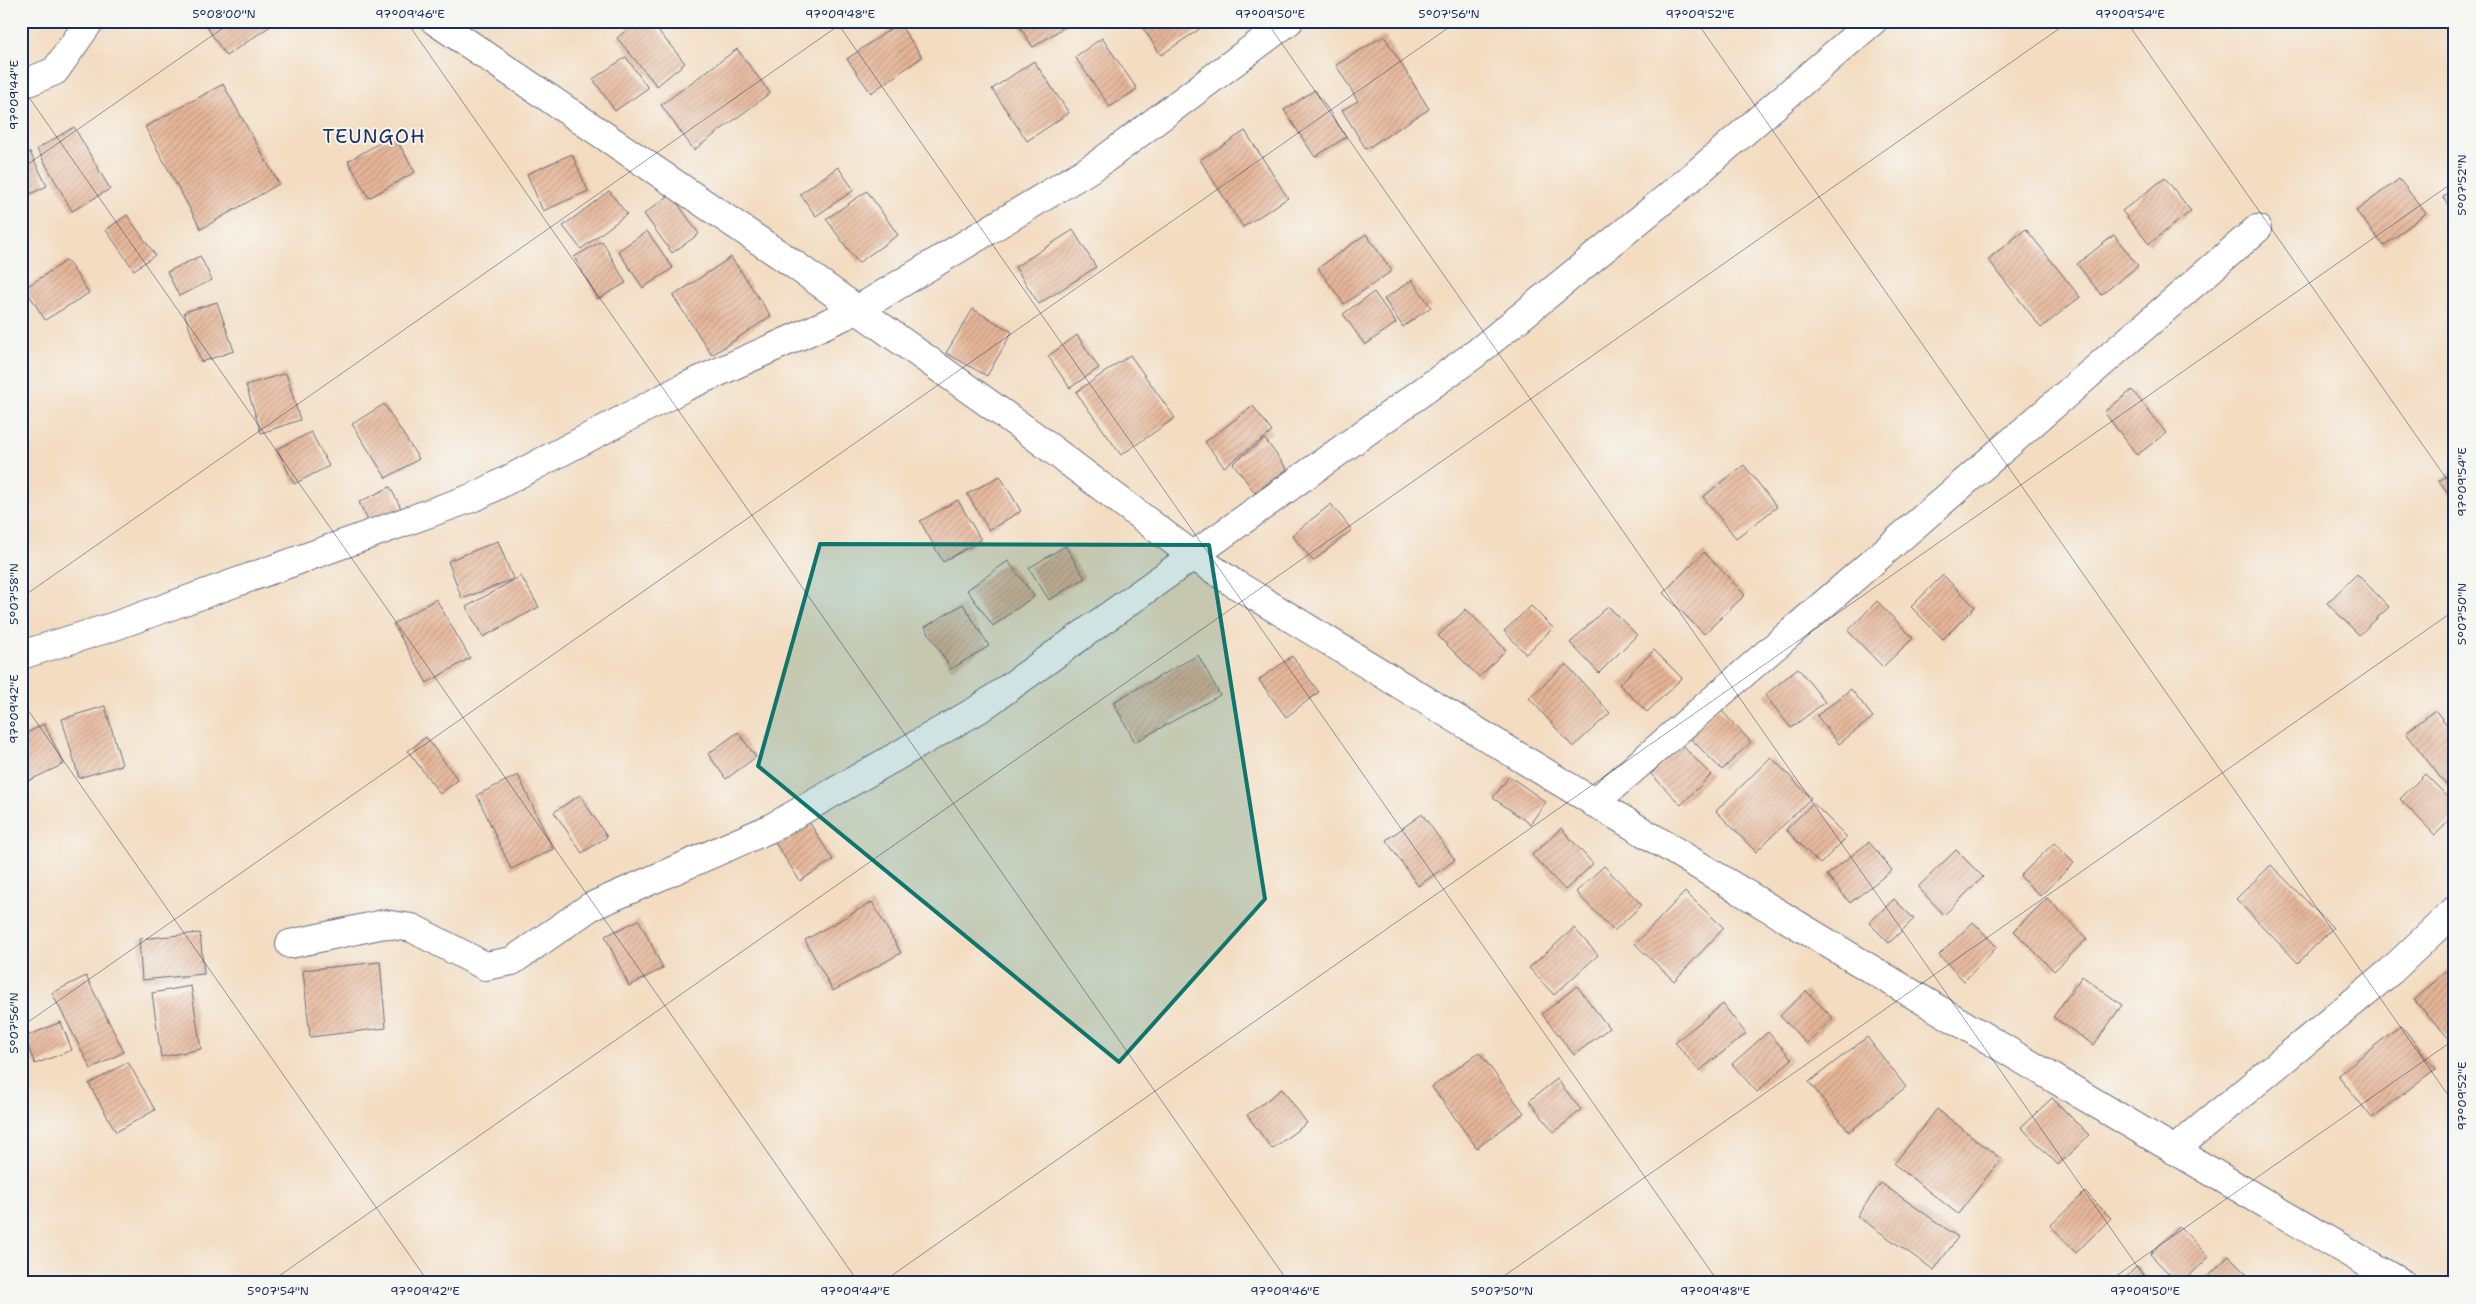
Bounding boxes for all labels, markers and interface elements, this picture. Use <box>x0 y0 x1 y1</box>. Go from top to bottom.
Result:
text: 5°08'00"N <box>192 6 256 22</box>
text: 97°09'46"E <box>375 6 445 22</box>
text: 97°09'48"E <box>805 6 875 22</box>
text: 97°09'50"E <box>1235 6 1305 22</box>
text: 5°07'56"N <box>1418 6 1480 22</box>
text: 97°09'52"E <box>1665 6 1735 22</box>
text: 97°09'54"E <box>2095 6 2165 22</box>
text: 97°09'44"E <box>6 60 22 130</box>
district label: TEUNGOH <box>322 123 426 149</box>
text: 5°07'52"N <box>2454 154 2470 216</box>
text: 97°09'54"E <box>2454 447 2470 517</box>
text: 5°07'58"N <box>6 563 22 625</box>
text: 5°07'50"N <box>2454 583 2470 645</box>
text: 97°09'42"E <box>6 674 22 744</box>
text: 5°07'56"N <box>6 992 22 1054</box>
text: 97°09'52"E <box>2454 1061 2470 1131</box>
text: 5°07'54"N <box>247 1283 309 1299</box>
text: 97°09'42"E <box>390 1283 460 1299</box>
text: 97°09'44"E <box>820 1283 890 1299</box>
text: 97°09'46"E <box>1250 1283 1320 1299</box>
text: 5°07'50"N <box>1471 1283 1533 1299</box>
text: 97°09'48"E <box>1680 1283 1750 1299</box>
text: 97°09'50"E <box>2110 1283 2180 1299</box>

